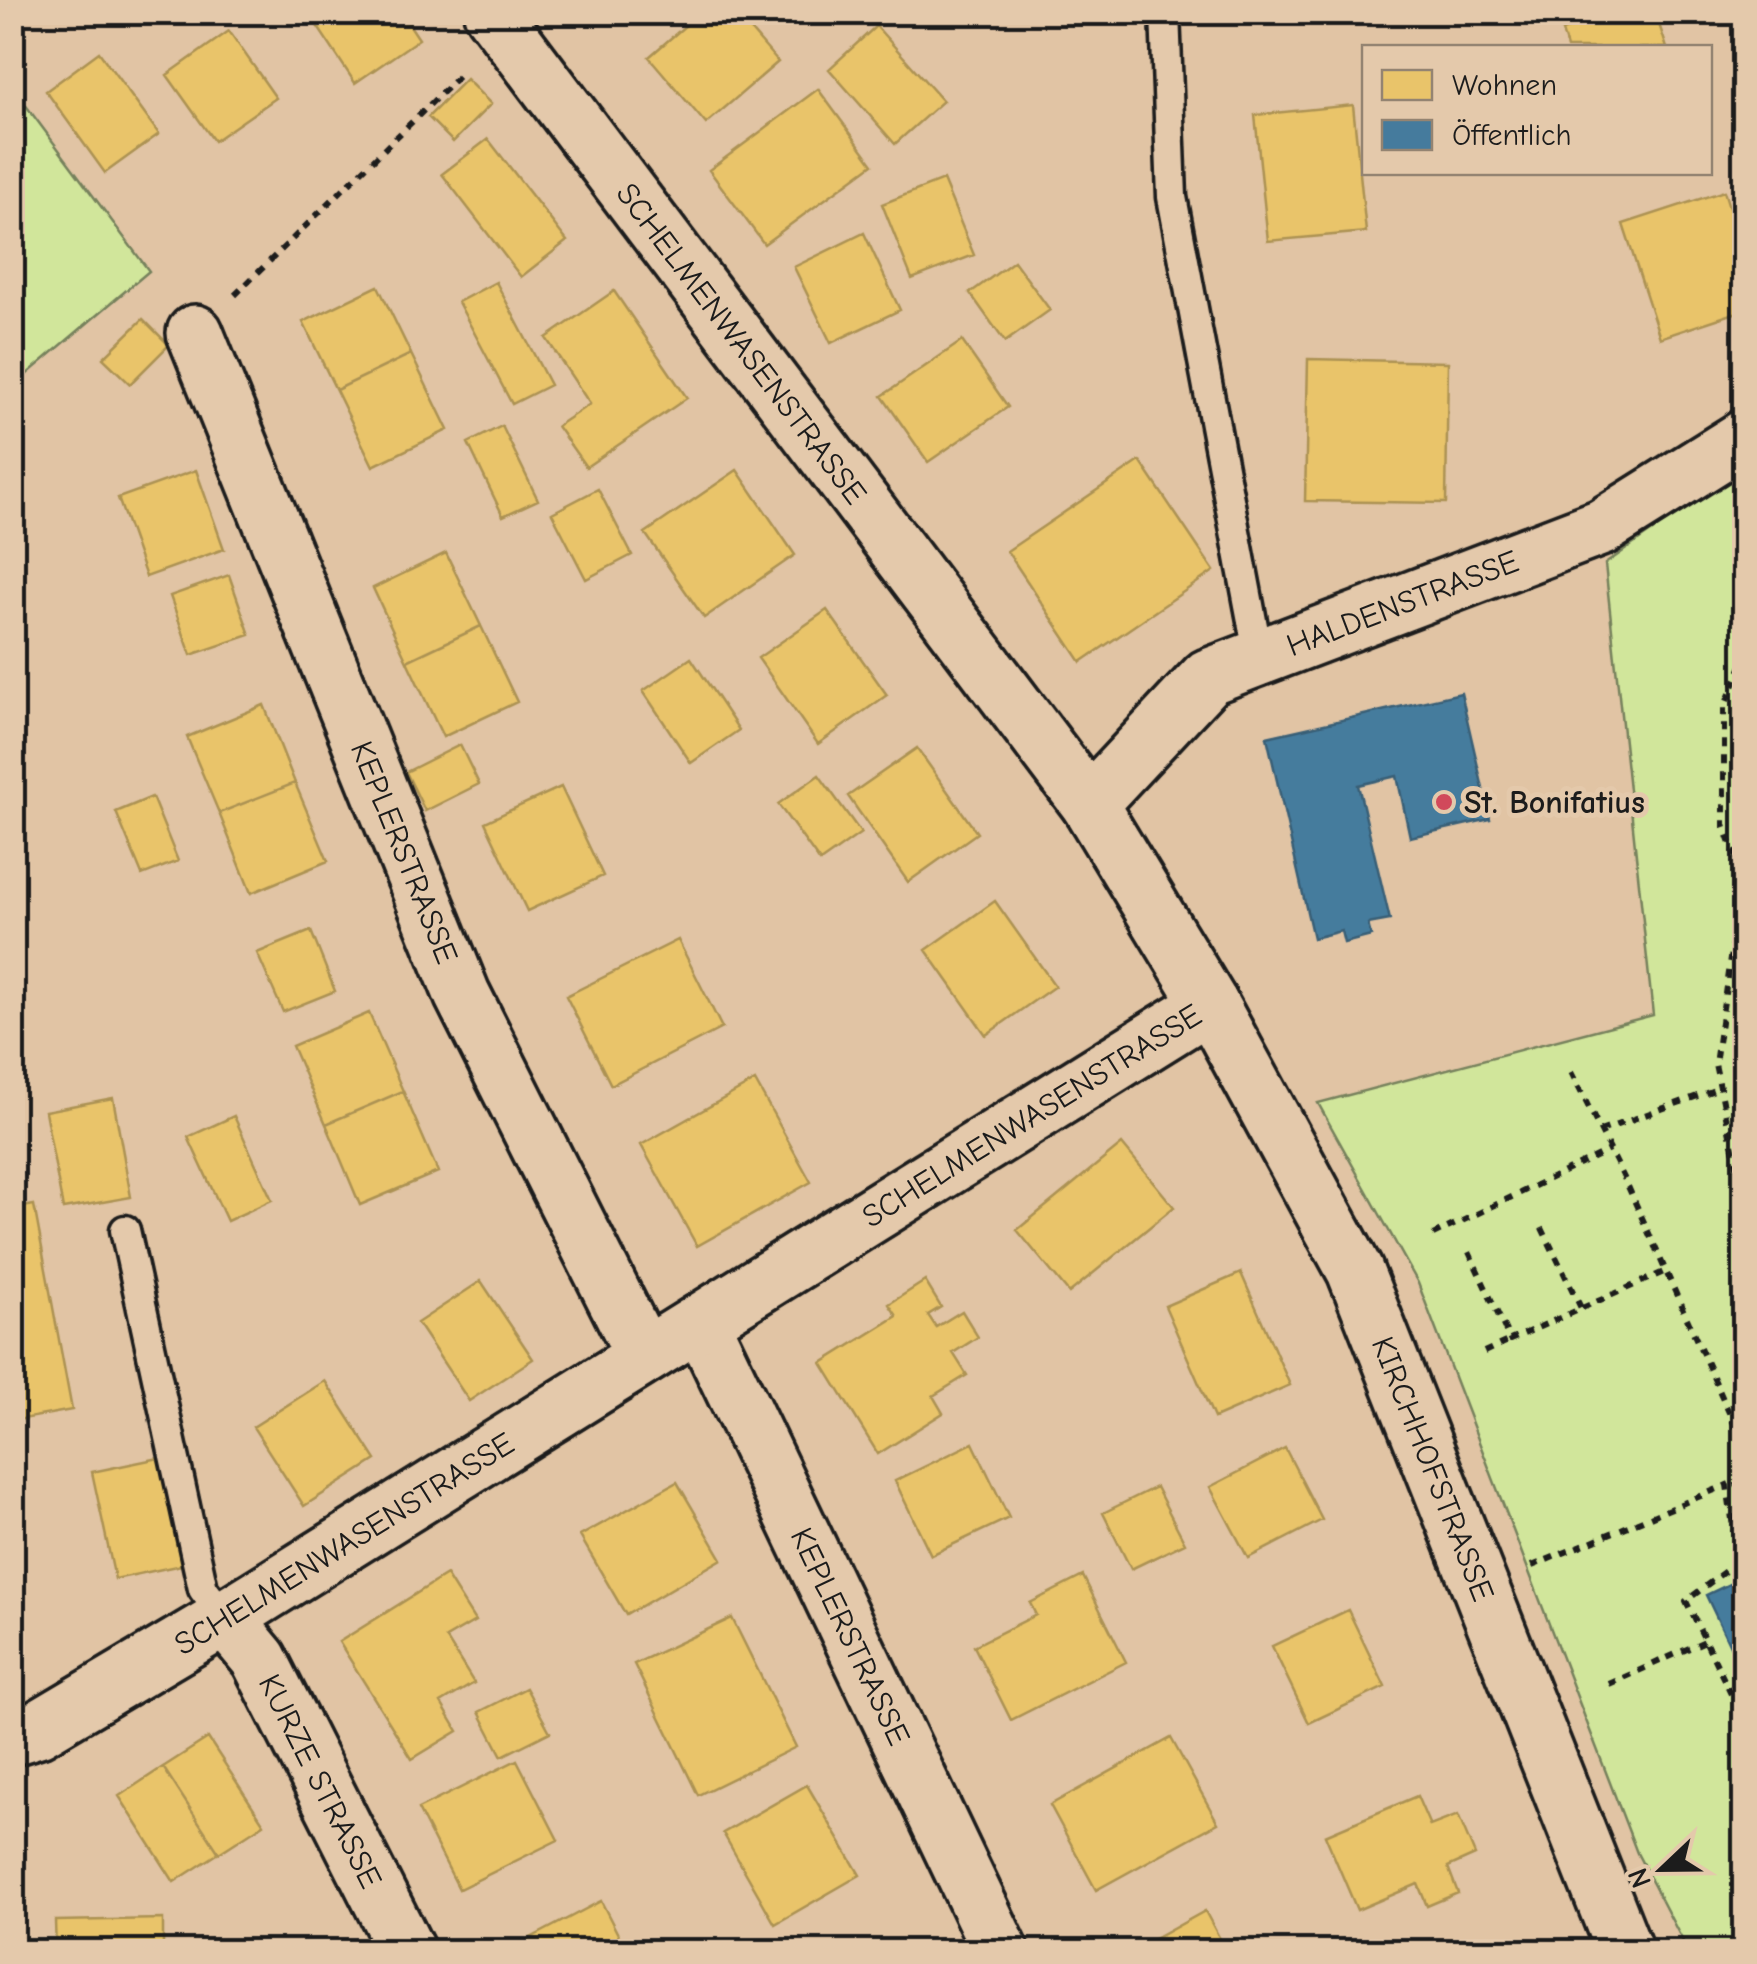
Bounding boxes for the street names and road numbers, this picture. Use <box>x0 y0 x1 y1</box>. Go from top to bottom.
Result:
street label: SCHELMENWASENSTRASSE <box>609 176 874 512</box>
street label: HALDENSTRASSE <box>1281 543 1524 664</box>
street label: KEPLERSTRASSE <box>343 736 466 969</box>
street label: SCHELMENWASENSTRASSE <box>855 996 1208 1235</box>
street label: KIRCHHOFSTRASSE <box>1364 1331 1502 1606</box>
street label: SCHELMENWASENSTRASSE <box>168 1425 521 1663</box>
street label: KEPLERSTRASSE <box>783 1522 918 1751</box>
street label: KURZE STRASSE <box>251 1668 390 1894</box>

